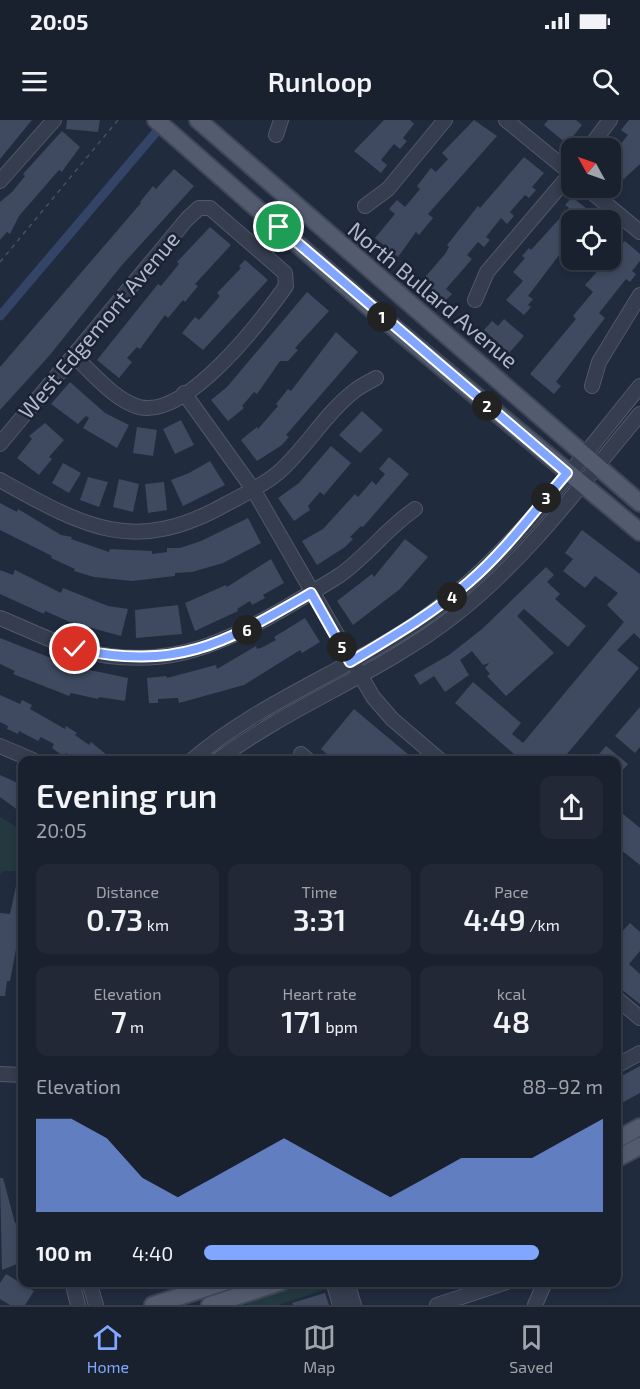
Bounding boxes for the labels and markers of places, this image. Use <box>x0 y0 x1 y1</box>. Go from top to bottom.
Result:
pin <box>253 201 304 252</box>
pin: 1 <box>367 302 397 332</box>
pin: 2 <box>472 391 502 421</box>
pin: 3 <box>531 483 561 513</box>
pin: 4 <box>437 582 467 612</box>
pin: 6 <box>232 615 262 645</box>
pin <box>49 623 100 674</box>
pin: 5 <box>327 632 357 662</box>

